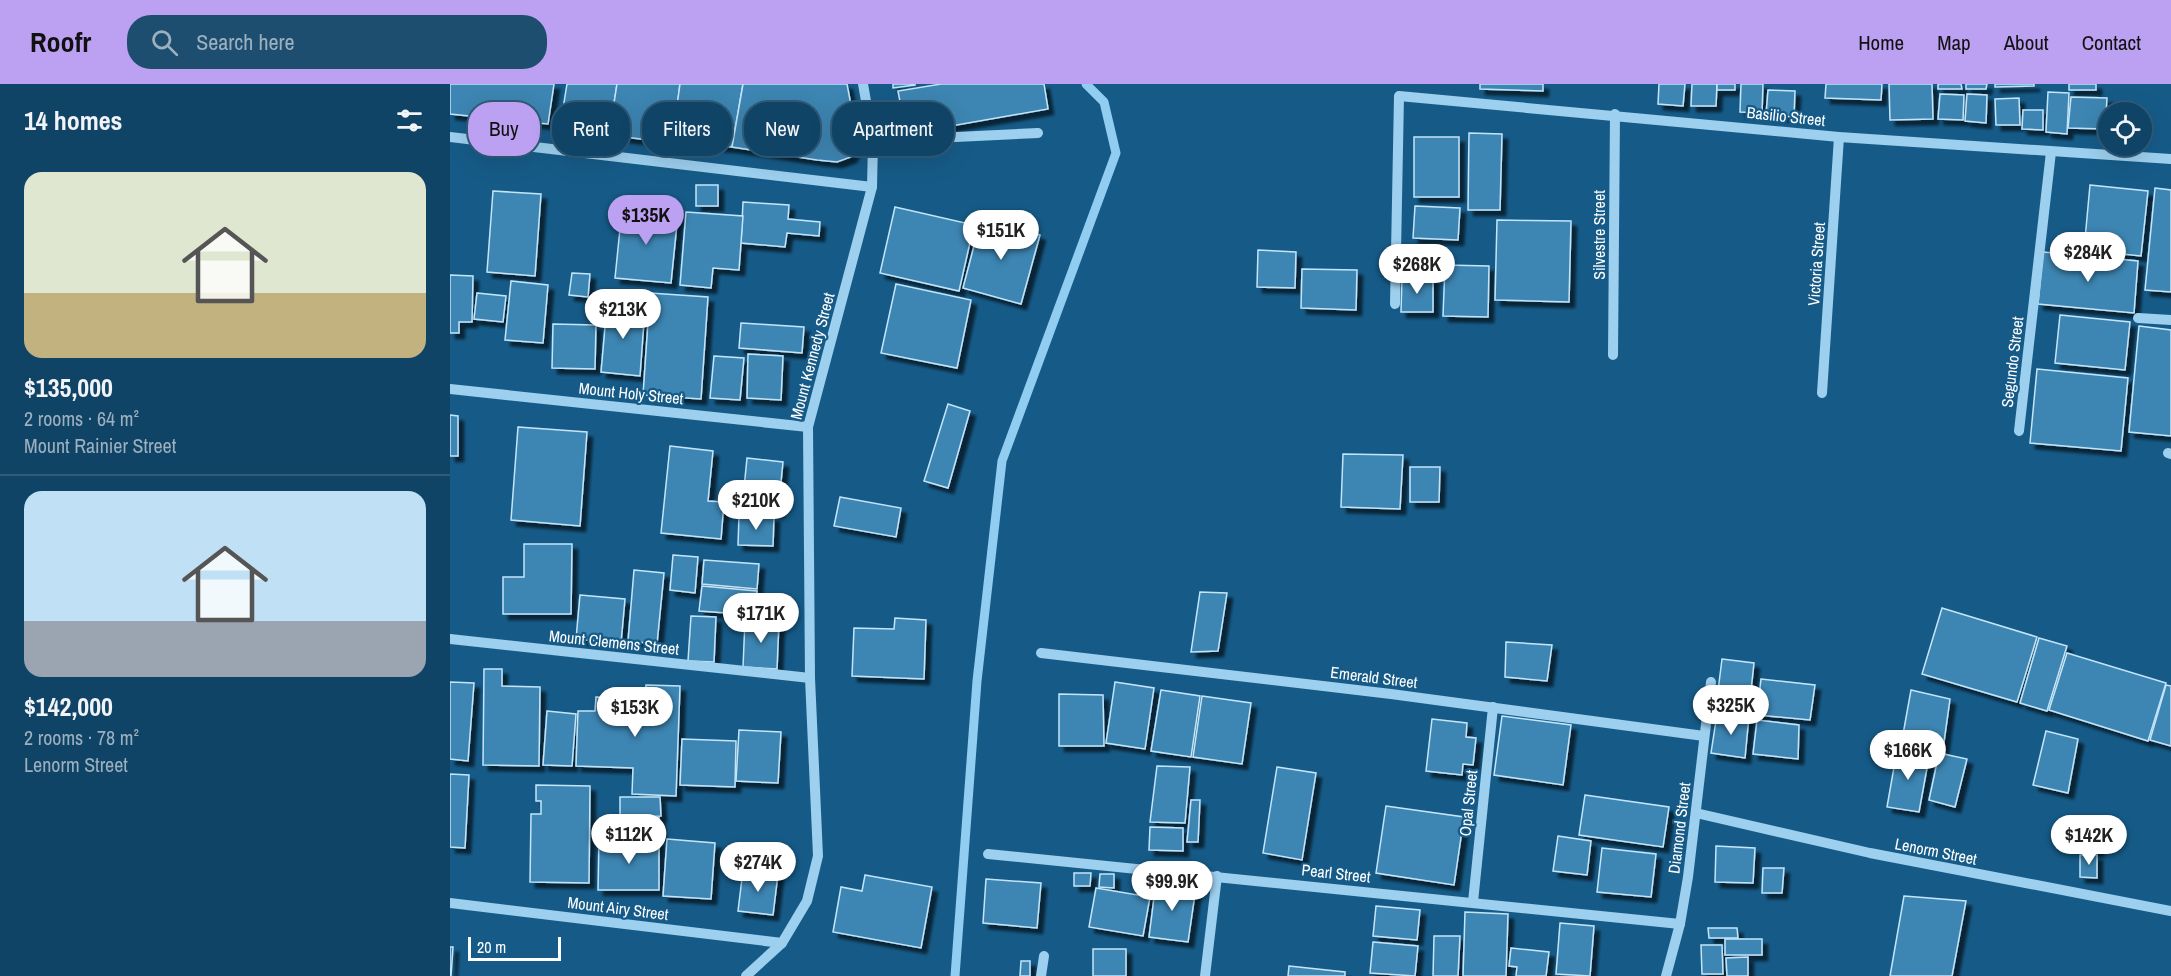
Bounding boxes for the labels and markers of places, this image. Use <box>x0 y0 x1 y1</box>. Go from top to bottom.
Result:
pin: $135K <box>604 195 688 246</box>
pin: $151K <box>959 210 1043 261</box>
pin: $284K <box>2046 232 2130 283</box>
pin: $268K <box>1375 244 1459 295</box>
pin: $213K <box>581 289 665 340</box>
pin: $210K <box>714 480 798 531</box>
pin: $171K <box>719 593 803 644</box>
pin: $325K <box>1689 685 1773 736</box>
pin: $153K <box>593 687 677 738</box>
pin: $166K <box>1866 730 1950 781</box>
pin: $112K <box>587 814 671 865</box>
pin: $142K <box>2047 815 2131 866</box>
pin: $274K <box>716 842 800 893</box>
pin: $99.9K <box>1123 861 1221 912</box>

